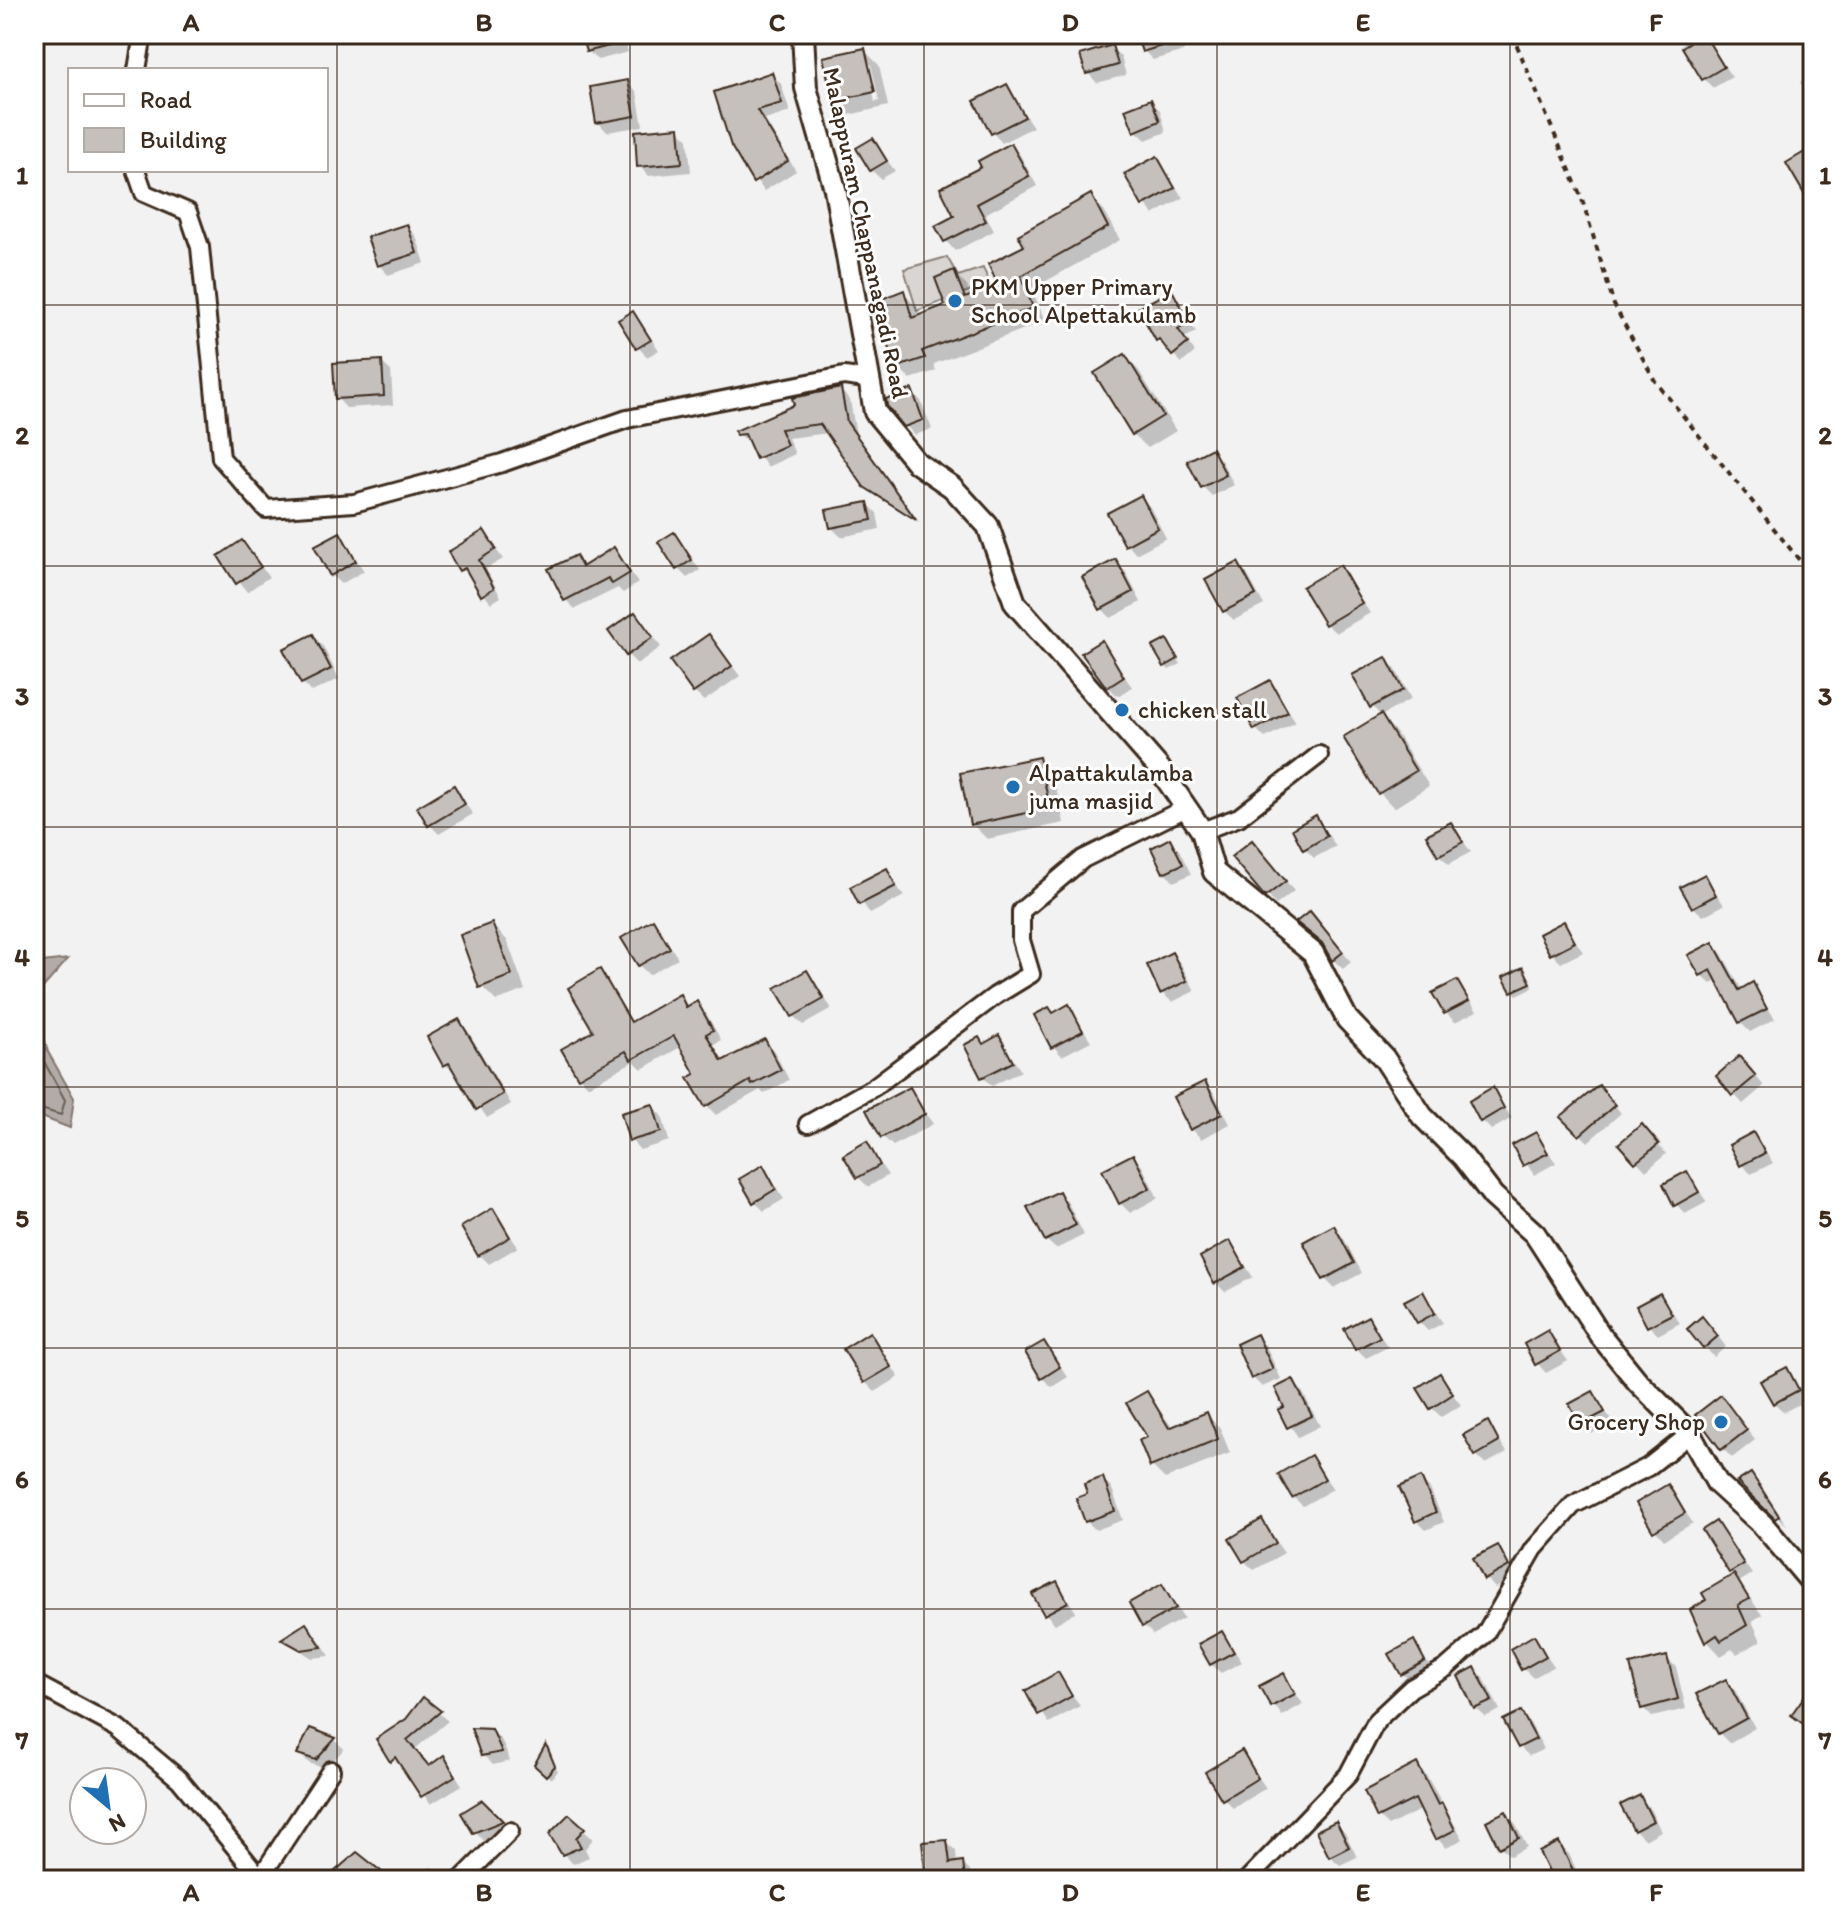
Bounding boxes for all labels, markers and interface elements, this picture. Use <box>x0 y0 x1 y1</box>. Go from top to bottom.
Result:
text: A <box>182 6 200 38</box>
text: B <box>476 6 493 38</box>
text: C <box>769 6 786 38</box>
text: D <box>1061 6 1079 38</box>
text: E <box>1356 6 1370 38</box>
text: F <box>1649 6 1663 38</box>
street label: Malappuram Chappanagadi Road <box>817 65 916 401</box>
legend <box>68 68 328 172</box>
text: Road <box>140 85 192 114</box>
text: Building <box>140 125 227 154</box>
text: 1 <box>16 159 28 191</box>
text: 1 <box>1819 159 1831 191</box>
place label: PKM Upper Primary School Alpettakulamb <box>971 272 1196 329</box>
marker: PKM Upper Primary School Alpettakulamb <box>946 292 964 310</box>
text: 2 <box>15 419 29 451</box>
text: 2 <box>1818 419 1832 451</box>
text: 3 <box>15 680 29 712</box>
text: 3 <box>1818 680 1832 712</box>
place label: chicken stall <box>1138 695 1267 724</box>
marker: chicken stall <box>1113 701 1131 719</box>
place label: Alpattakulamba juma masjid <box>1028 758 1193 815</box>
marker: Alpattakulamba juma masjid <box>1004 778 1022 796</box>
text: 4 <box>14 941 30 973</box>
text: 4 <box>1817 941 1833 973</box>
text: 5 <box>15 1202 29 1234</box>
text: 5 <box>1818 1202 1832 1234</box>
place label: Grocery Shop <box>1567 1407 1705 1436</box>
marker: Grocery Shop <box>1712 1413 1730 1431</box>
text: 6 <box>15 1463 29 1495</box>
text: 6 <box>1818 1463 1832 1495</box>
text: 7 <box>15 1724 29 1756</box>
text: 7 <box>1818 1724 1832 1756</box>
north arrow <box>68 1766 148 1846</box>
text: N <box>104 1808 130 1838</box>
text: A <box>182 1876 200 1908</box>
text: B <box>476 1876 493 1908</box>
text: C <box>769 1876 786 1908</box>
text: D <box>1061 1876 1079 1908</box>
text: E <box>1356 1876 1370 1908</box>
text: F <box>1649 1876 1663 1908</box>

